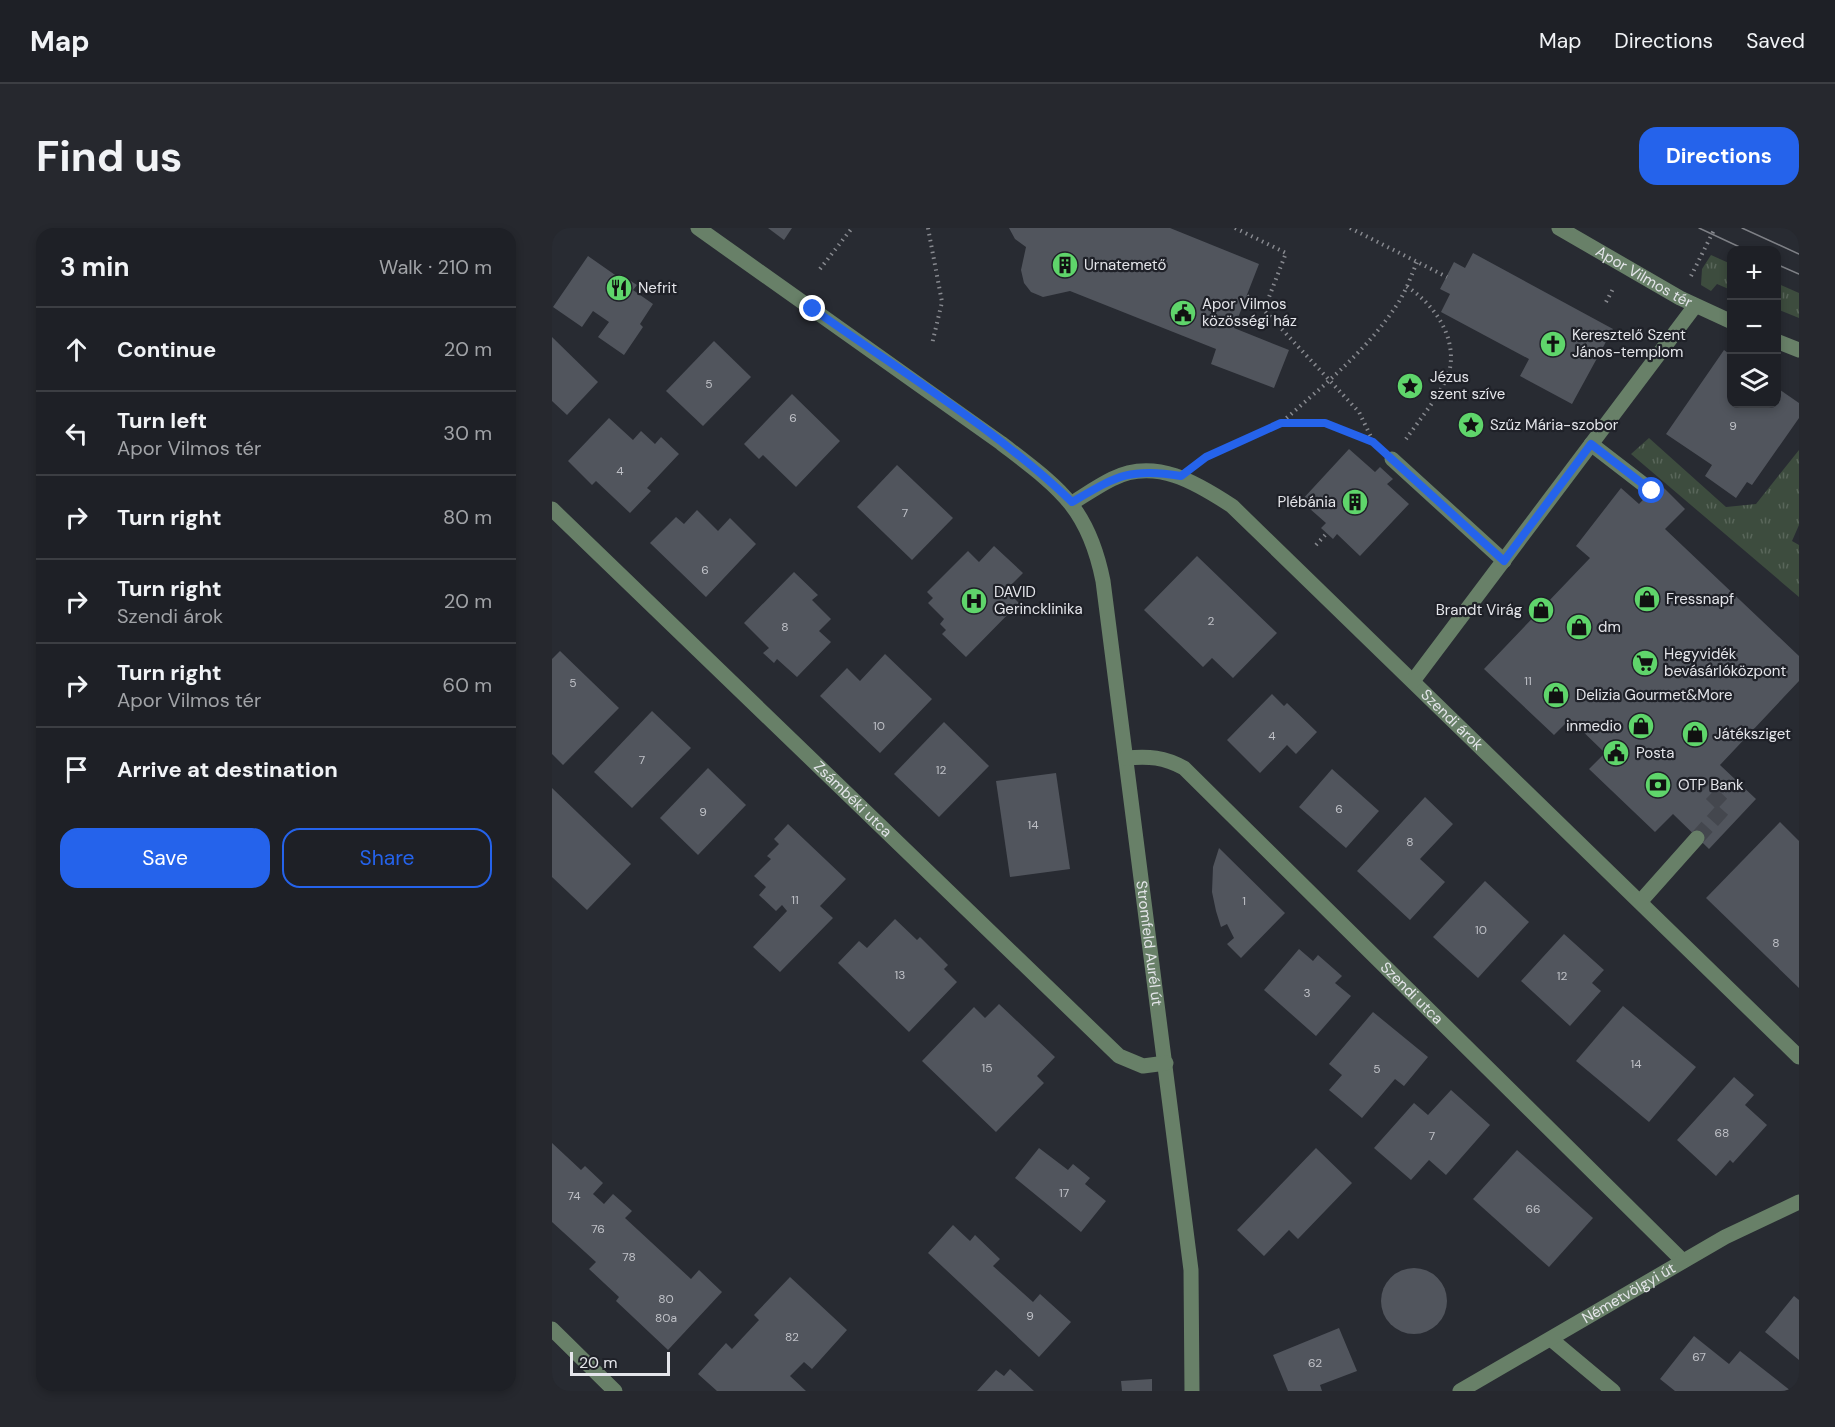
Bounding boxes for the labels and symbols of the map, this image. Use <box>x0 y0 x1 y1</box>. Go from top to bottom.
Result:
street label: Apor Vilmos tér <box>1592 241 1696 312</box>
building icon: Urnatemető <box>1050 250 1080 280</box>
place label: Urnatemető <box>1084 255 1166 275</box>
restaurant icon: Nefrit <box>604 273 634 303</box>
place label: Nefrit <box>638 278 677 298</box>
place label: Apor Vilmos közösségi ház <box>1202 294 1297 331</box>
route end <box>799 295 825 321</box>
public building icon: Apor Vilmos közösségi ház <box>1168 298 1198 328</box>
place label: Keresztelő Szent János-templom <box>1572 325 1686 362</box>
church icon: Keresztelő Szent János-templom <box>1538 329 1568 359</box>
place label: Jézus szent szíve <box>1430 367 1505 404</box>
place icon: Jézus szent szíve <box>1395 371 1425 401</box>
house number: 5 <box>705 376 713 392</box>
house number: 6 <box>789 410 797 426</box>
place icon: Szűz Mária-szobor <box>1456 410 1486 440</box>
place label: Szűz Mária-szobor <box>1490 415 1619 435</box>
house number: 9 <box>1729 418 1737 434</box>
house number: 4 <box>616 463 624 479</box>
route start <box>1638 477 1664 503</box>
building icon: Plébánia <box>1340 487 1370 517</box>
place label: Plébánia <box>1278 492 1336 512</box>
house number: 7 <box>902 505 908 521</box>
house number: 6 <box>701 562 709 578</box>
place label: DAVID Gerincklinika <box>994 582 1083 619</box>
shop icon: Fressnapf <box>1632 584 1662 614</box>
hospital icon: DAVID Gerincklinika <box>959 586 989 616</box>
place label: Fressnapf <box>1666 589 1734 609</box>
shop icon: Brandt Virág <box>1526 595 1556 625</box>
place label: Brandt Virág <box>1436 600 1522 620</box>
shop icon: dm <box>1564 612 1594 642</box>
house number: 2 <box>1208 613 1215 629</box>
place label: dm <box>1598 617 1621 637</box>
house number: 8 <box>781 619 789 635</box>
place label: Hegyvidék bevásárlóközpont <box>1664 644 1786 681</box>
supermarket icon: Hegyvidék bevásárlóközpont <box>1630 648 1660 678</box>
house number: 11 <box>1524 673 1532 689</box>
house number: 5 <box>569 675 577 691</box>
shop icon: Delizia Gourmet&More <box>1541 680 1571 710</box>
street label: Szendi árok <box>1416 685 1488 755</box>
place label: Delizia Gourmet&More <box>1576 685 1733 705</box>
shop icon: inmedio <box>1626 711 1656 741</box>
place label: inmedio <box>1566 716 1622 736</box>
house number: 10 <box>873 718 885 734</box>
shop icon: Játéksziget <box>1680 719 1710 749</box>
place label: Játéksziget <box>1714 724 1791 744</box>
house number: 4 <box>1268 728 1276 744</box>
public building icon: Posta <box>1601 738 1631 768</box>
place label: Posta <box>1636 743 1674 763</box>
house number: 7 <box>639 752 645 768</box>
street label: Zsámbéki utca <box>809 757 896 842</box>
house number: 12 <box>936 762 946 778</box>
bank icon: OTP Bank <box>1643 770 1673 800</box>
place label: OTP Bank <box>1678 775 1744 795</box>
house number: 6 <box>1335 801 1343 817</box>
house number: 9 <box>699 804 707 820</box>
house number: 14 <box>1027 817 1039 833</box>
house number: 8 <box>1406 834 1414 850</box>
street label: Stromfeld Aurél út <box>1131 879 1167 1007</box>
house number: 11 <box>791 892 799 908</box>
house number: 1 <box>1242 893 1246 909</box>
house number: 10 <box>1475 922 1487 938</box>
house number: 8 <box>1772 935 1780 951</box>
street label: Szendi utca <box>1376 957 1447 1028</box>
house number: 13 <box>895 967 905 983</box>
house number: 12 <box>1557 968 1567 984</box>
house number: 3 <box>1303 985 1311 1001</box>
house number: 14 <box>1630 1056 1642 1072</box>
house number: 15 <box>981 1060 993 1076</box>
house number: 5 <box>1373 1061 1381 1077</box>
house number: 68 <box>1715 1125 1729 1141</box>
house number: 7 <box>1429 1128 1435 1144</box>
house number: 17 <box>1059 1185 1069 1201</box>
house number: 74 <box>568 1188 580 1204</box>
house number: 66 <box>1525 1201 1541 1217</box>
house number: 76 <box>591 1221 605 1237</box>
house number: 78 <box>622 1249 636 1265</box>
street label: Németvölgyi út <box>1578 1258 1679 1328</box>
house number: 80 <box>658 1291 674 1307</box>
house number: 9 <box>1026 1308 1034 1324</box>
house number: 80a <box>655 1310 677 1326</box>
house number: 82 <box>785 1329 799 1345</box>
scale bar <box>570 1349 670 1376</box>
house number: 67 <box>1692 1349 1706 1365</box>
house number: 62 <box>1308 1355 1322 1371</box>

